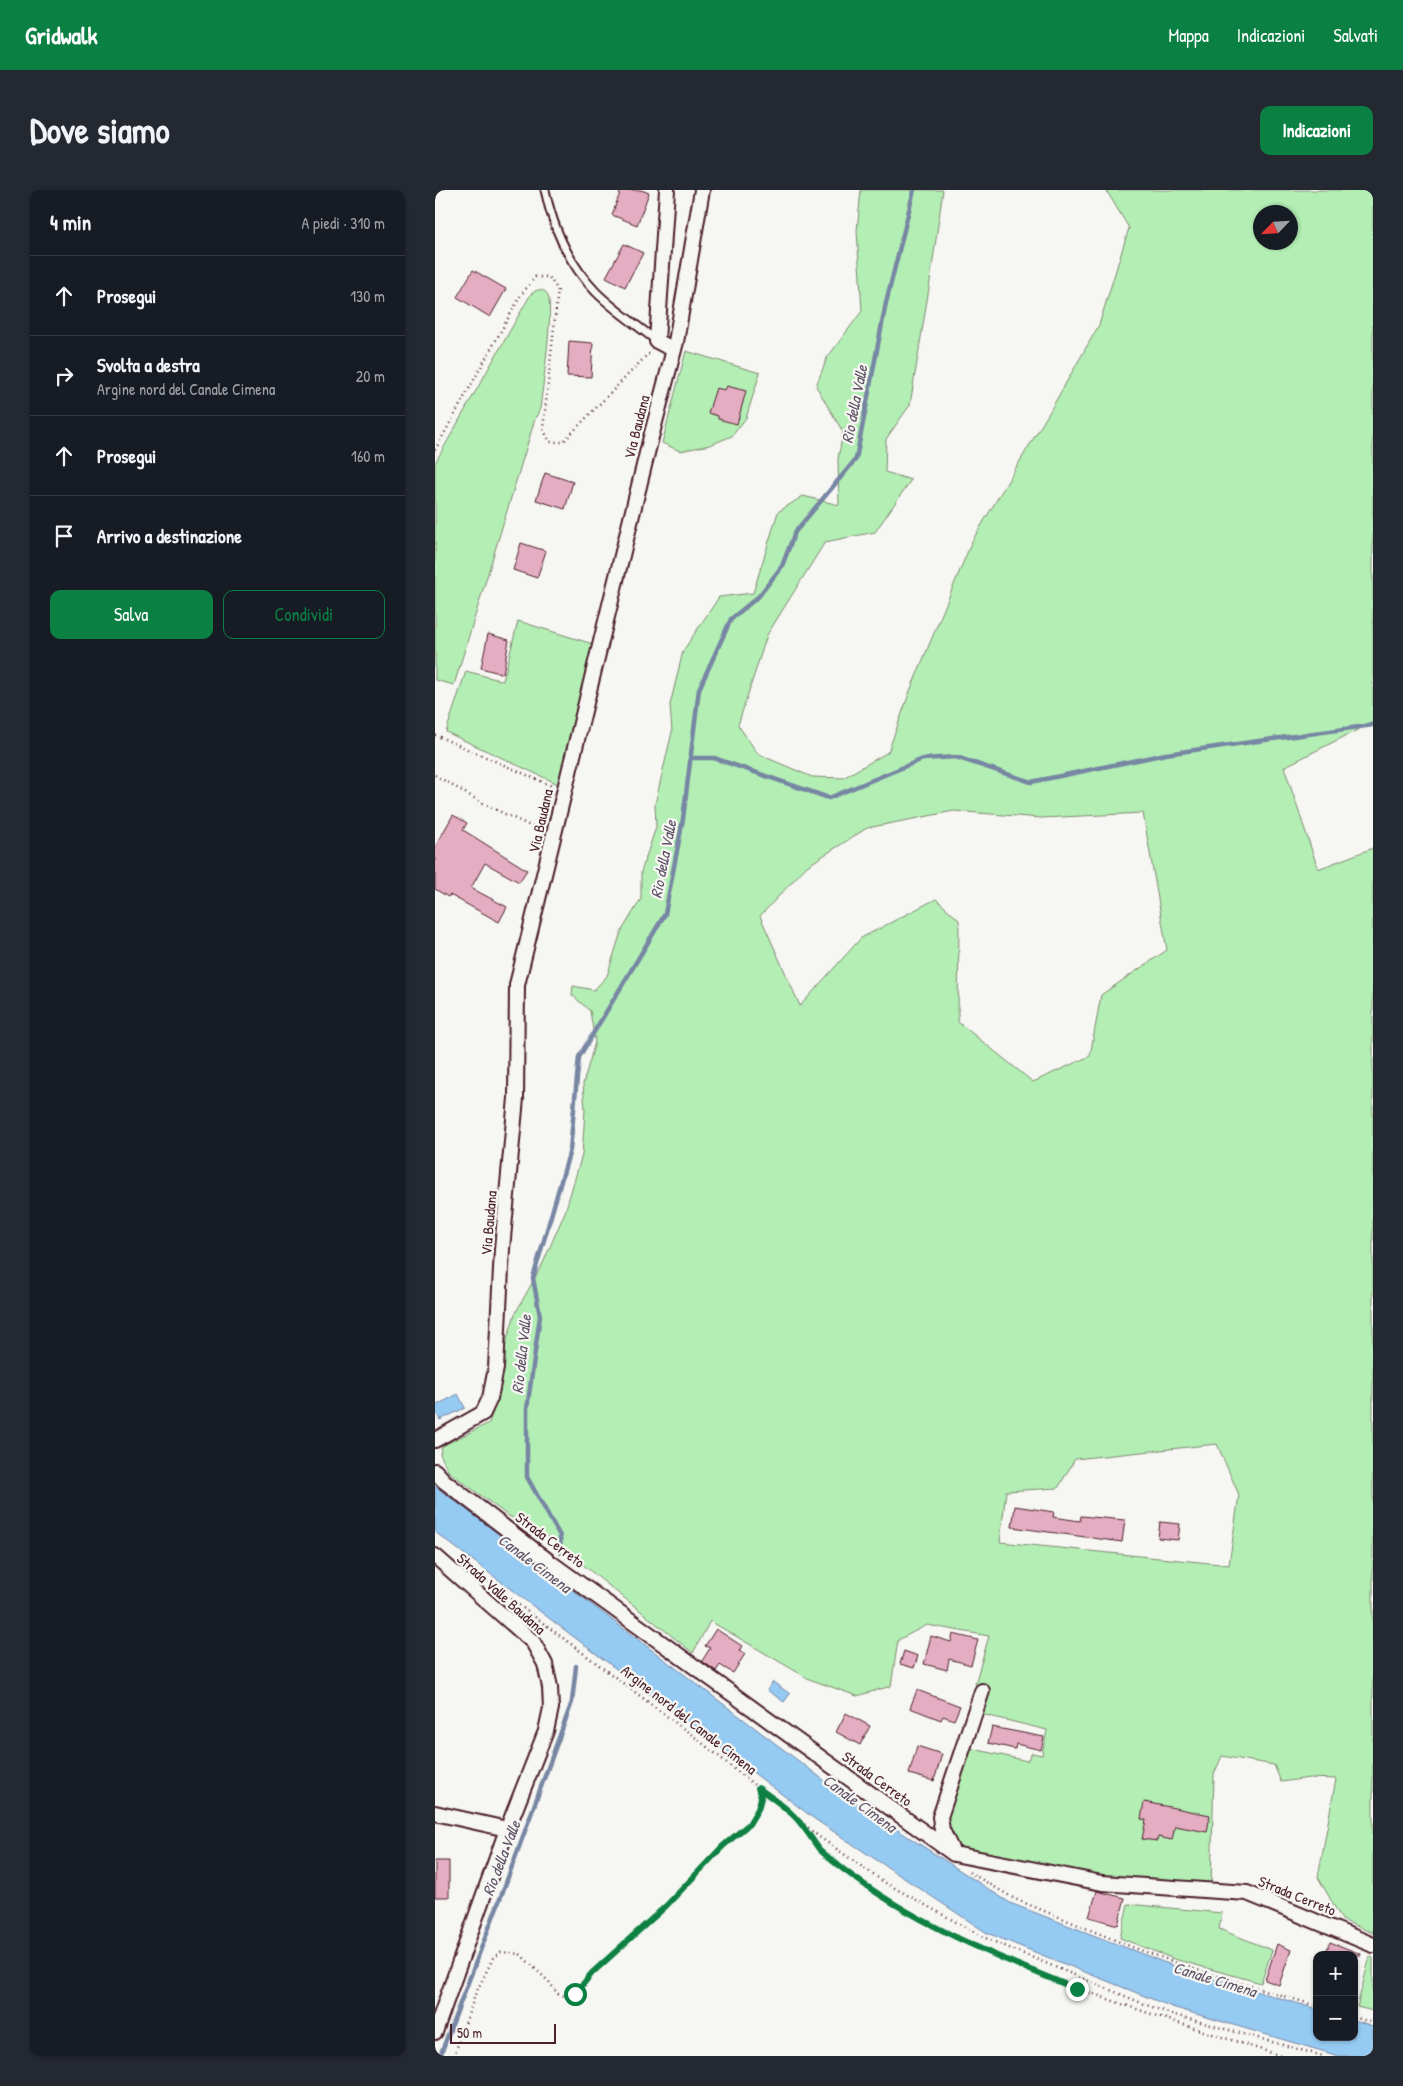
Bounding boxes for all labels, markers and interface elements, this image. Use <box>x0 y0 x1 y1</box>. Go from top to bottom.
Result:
text: Gridwalk <box>25 19 97 51</box>
text: Mappa <box>1169 23 1209 48</box>
text: Indicazioni <box>1237 23 1305 48</box>
text: Salvati <box>1333 23 1378 48</box>
button: Indicazioni <box>1260 106 1373 155</box>
text: Dove siamo <box>30 107 170 154</box>
north arrow <box>1253 205 1298 250</box>
text: 4 min <box>50 208 91 237</box>
text: A piedi · 310 m <box>302 212 385 234</box>
icon: ahead <box>50 282 78 310</box>
text: Prosegui <box>97 283 156 309</box>
text: 130 m <box>350 285 385 307</box>
text: Svolta a destra <box>97 352 200 378</box>
icon: right <box>50 362 78 390</box>
water label: Rio della Valle <box>836 363 872 445</box>
text: 20 m <box>356 365 385 387</box>
text: Argine nord del Canale Cimena <box>97 378 275 400</box>
street label: Via Baudana <box>618 393 655 461</box>
icon: ahead <box>50 442 78 470</box>
text: Prosegui <box>97 443 156 469</box>
text: 160 m <box>351 445 385 467</box>
icon: arrive <box>50 522 78 550</box>
text: Arrivo a destinazione <box>97 523 242 549</box>
button: Salva <box>50 590 213 639</box>
button: Condividi <box>223 590 385 639</box>
street label: Via Baudana <box>523 787 558 855</box>
water label: Rio della Valle <box>645 818 681 900</box>
street label: Via Baudana <box>475 1190 502 1256</box>
water label: Rio della Valle <box>506 1313 536 1394</box>
street label: Strada Cerreto <box>511 1507 589 1573</box>
water label: Canale Cimena <box>494 1528 577 1599</box>
street label: Strada Valle Baudana <box>452 1548 550 1639</box>
street label: Argine nord del Canale Cimena <box>617 1660 762 1779</box>
street label: Strada Cerreto <box>838 1746 917 1811</box>
water label: Canale Cimena <box>819 1769 903 1838</box>
water label: Rio della Valle <box>477 1817 526 1899</box>
street label: Strada Cerreto <box>1255 1870 1339 1921</box>
map controls <box>1313 1951 1358 2041</box>
button: + <box>1313 1951 1358 1996</box>
water label: Canale Cimena <box>1171 1956 1261 2003</box>
route end <box>1066 1978 1089 2001</box>
route start <box>564 1983 587 2006</box>
button: − <box>1313 1996 1358 2041</box>
scale bar <box>450 2021 556 2044</box>
text: 50 m <box>457 2023 482 2042</box>

